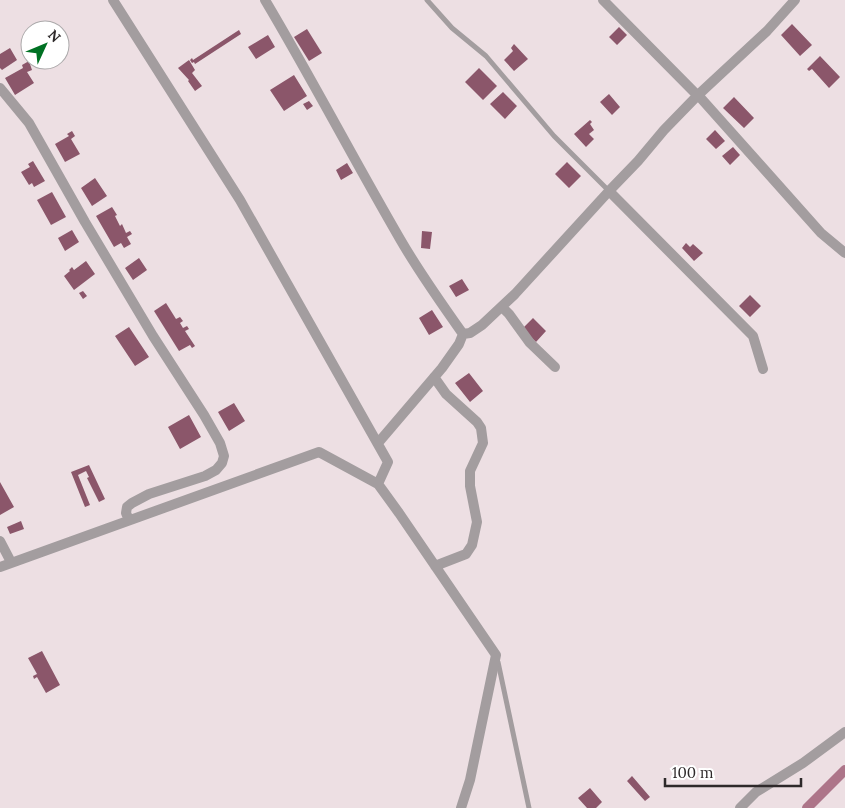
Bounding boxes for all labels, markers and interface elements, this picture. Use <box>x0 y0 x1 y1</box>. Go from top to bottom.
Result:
north arrow <box>20 20 70 70</box>
text: N <box>44 26 65 46</box>
scale bar <box>665 756 801 788</box>
text: 100 m <box>672 763 713 782</box>

